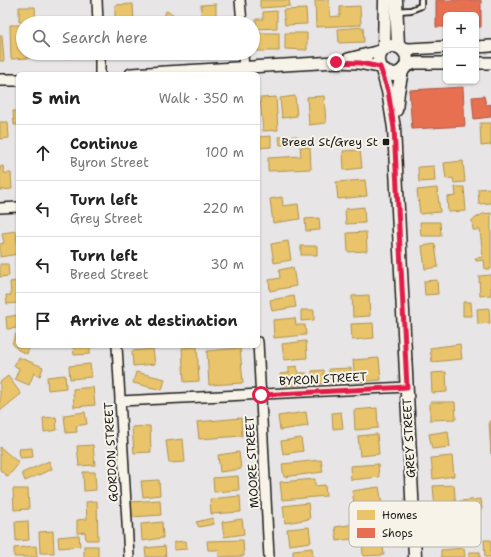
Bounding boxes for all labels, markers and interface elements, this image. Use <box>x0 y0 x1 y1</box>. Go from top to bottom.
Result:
map controls <box>443 12 479 84</box>
button: + <box>443 12 479 48</box>
search box <box>16 16 260 60</box>
icon: search <box>30 27 52 49</box>
text: Search here <box>62 28 148 48</box>
button: − <box>443 48 479 84</box>
route end <box>327 53 345 71</box>
text: 5 min <box>32 87 80 109</box>
text: Walk · 350 m <box>159 90 244 107</box>
text: Continue <box>70 134 138 154</box>
place label: Breed St/Grey St <box>282 134 378 150</box>
marker: Breed St/Grey St <box>381 137 391 147</box>
icon: ahead <box>32 142 54 164</box>
text: 100 m <box>205 144 244 161</box>
text: Byron Street <box>70 154 149 171</box>
text: Turn left <box>70 190 138 210</box>
icon: left <box>32 198 54 220</box>
text: 220 m <box>202 200 244 217</box>
text: Grey Street <box>70 210 143 227</box>
text: Turn left <box>70 246 138 266</box>
icon: left <box>32 254 54 276</box>
text: 30 m <box>210 256 244 273</box>
text: Breed Street <box>70 266 148 283</box>
icon: arrive <box>32 310 54 332</box>
text: Arrive at destination <box>70 311 238 331</box>
street label: BYRON STREET <box>279 369 368 389</box>
route start <box>252 386 270 404</box>
street label: GREY STREET <box>399 397 419 478</box>
street label: GORDON STREET <box>100 401 122 502</box>
street label: MOORE STREET <box>242 415 262 509</box>
legend <box>349 501 481 547</box>
text: Homes <box>382 508 418 523</box>
text: Shops <box>382 526 413 541</box>

